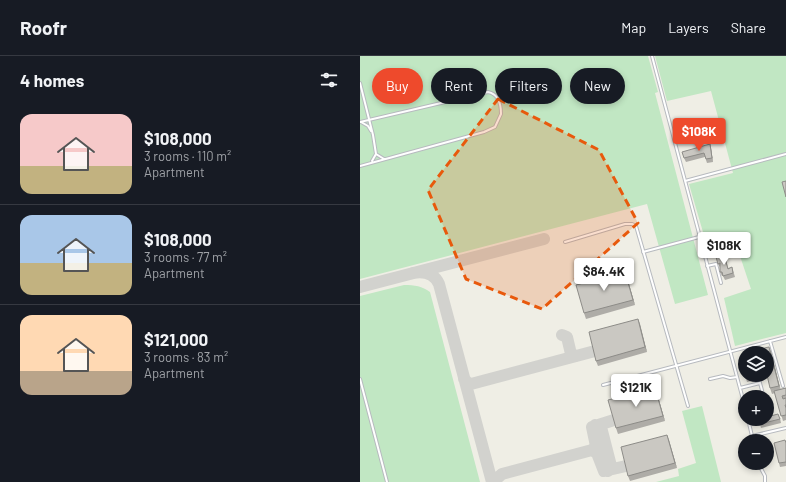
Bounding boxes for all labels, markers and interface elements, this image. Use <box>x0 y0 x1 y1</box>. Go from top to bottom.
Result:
text: Roofr <box>20 16 67 39</box>
text: Map <box>621 19 646 36</box>
text: Layers <box>668 19 709 36</box>
text: Share <box>731 19 766 36</box>
chip: Buy <box>372 68 423 104</box>
chip: Rent <box>431 68 487 104</box>
chip: Filters <box>495 68 562 104</box>
chip: New <box>570 68 625 104</box>
icon: filters <box>318 69 340 91</box>
text: 4 homes <box>20 70 84 90</box>
pin: $108K <box>671 118 727 152</box>
text: $108K <box>682 123 716 139</box>
text: $108,000 <box>144 128 212 148</box>
icon: home <box>52 130 100 178</box>
text: 3 rooms · 110 m² <box>144 148 231 164</box>
text: Apartment <box>144 164 205 180</box>
text: $108,000 <box>144 229 212 249</box>
icon: home <box>52 231 100 279</box>
pin: $108K <box>696 232 752 266</box>
text: $108K <box>707 237 741 253</box>
text: 3 rooms · 77 m² <box>144 249 227 265</box>
pin: $84.4K <box>571 258 637 292</box>
text: $84.4K <box>583 263 625 279</box>
text: Apartment <box>144 265 205 281</box>
text: $121,000 <box>144 329 208 349</box>
icon: home <box>52 331 100 379</box>
map controls <box>738 346 774 470</box>
button: layers <box>738 346 774 382</box>
text: 3 rooms · 83 m² <box>144 349 228 365</box>
text: Apartment <box>144 365 205 381</box>
pin: $121K <box>608 374 664 408</box>
text: $121K <box>620 379 652 395</box>
button: + <box>738 390 774 426</box>
button: − <box>738 434 774 470</box>

